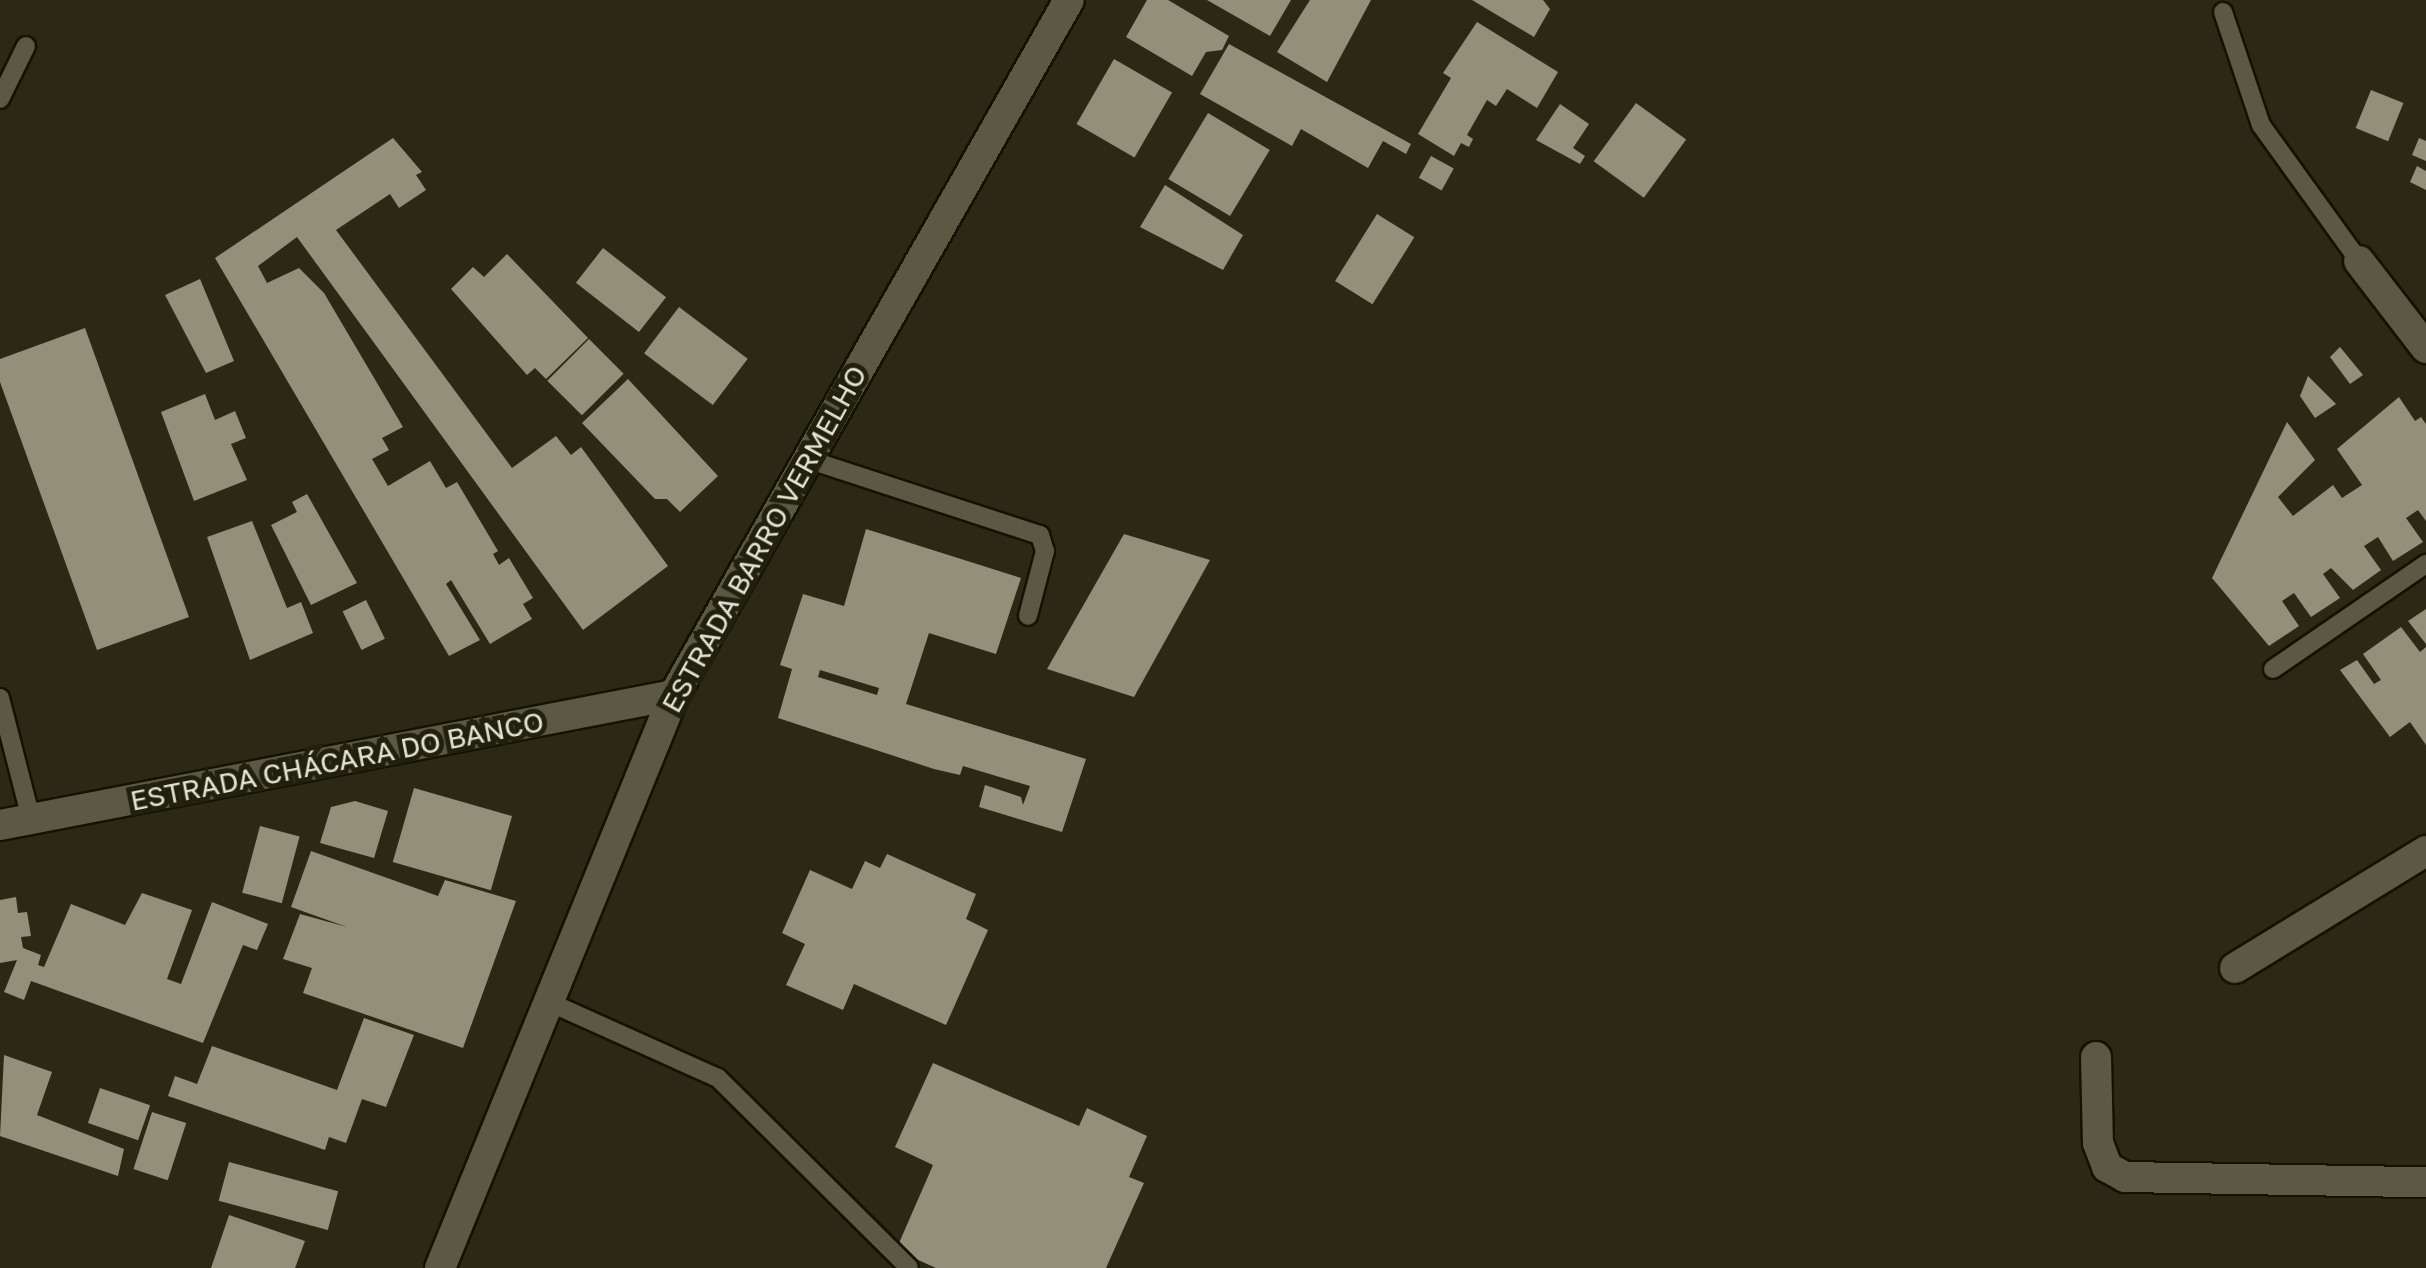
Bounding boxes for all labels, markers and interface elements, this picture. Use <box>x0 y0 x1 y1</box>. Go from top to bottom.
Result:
street label: ESTRADA BARRO VERMELHO <box>654 360 874 718</box>
street label: ESTRADA CHÁCARA DO BANCO <box>127 704 547 818</box>

